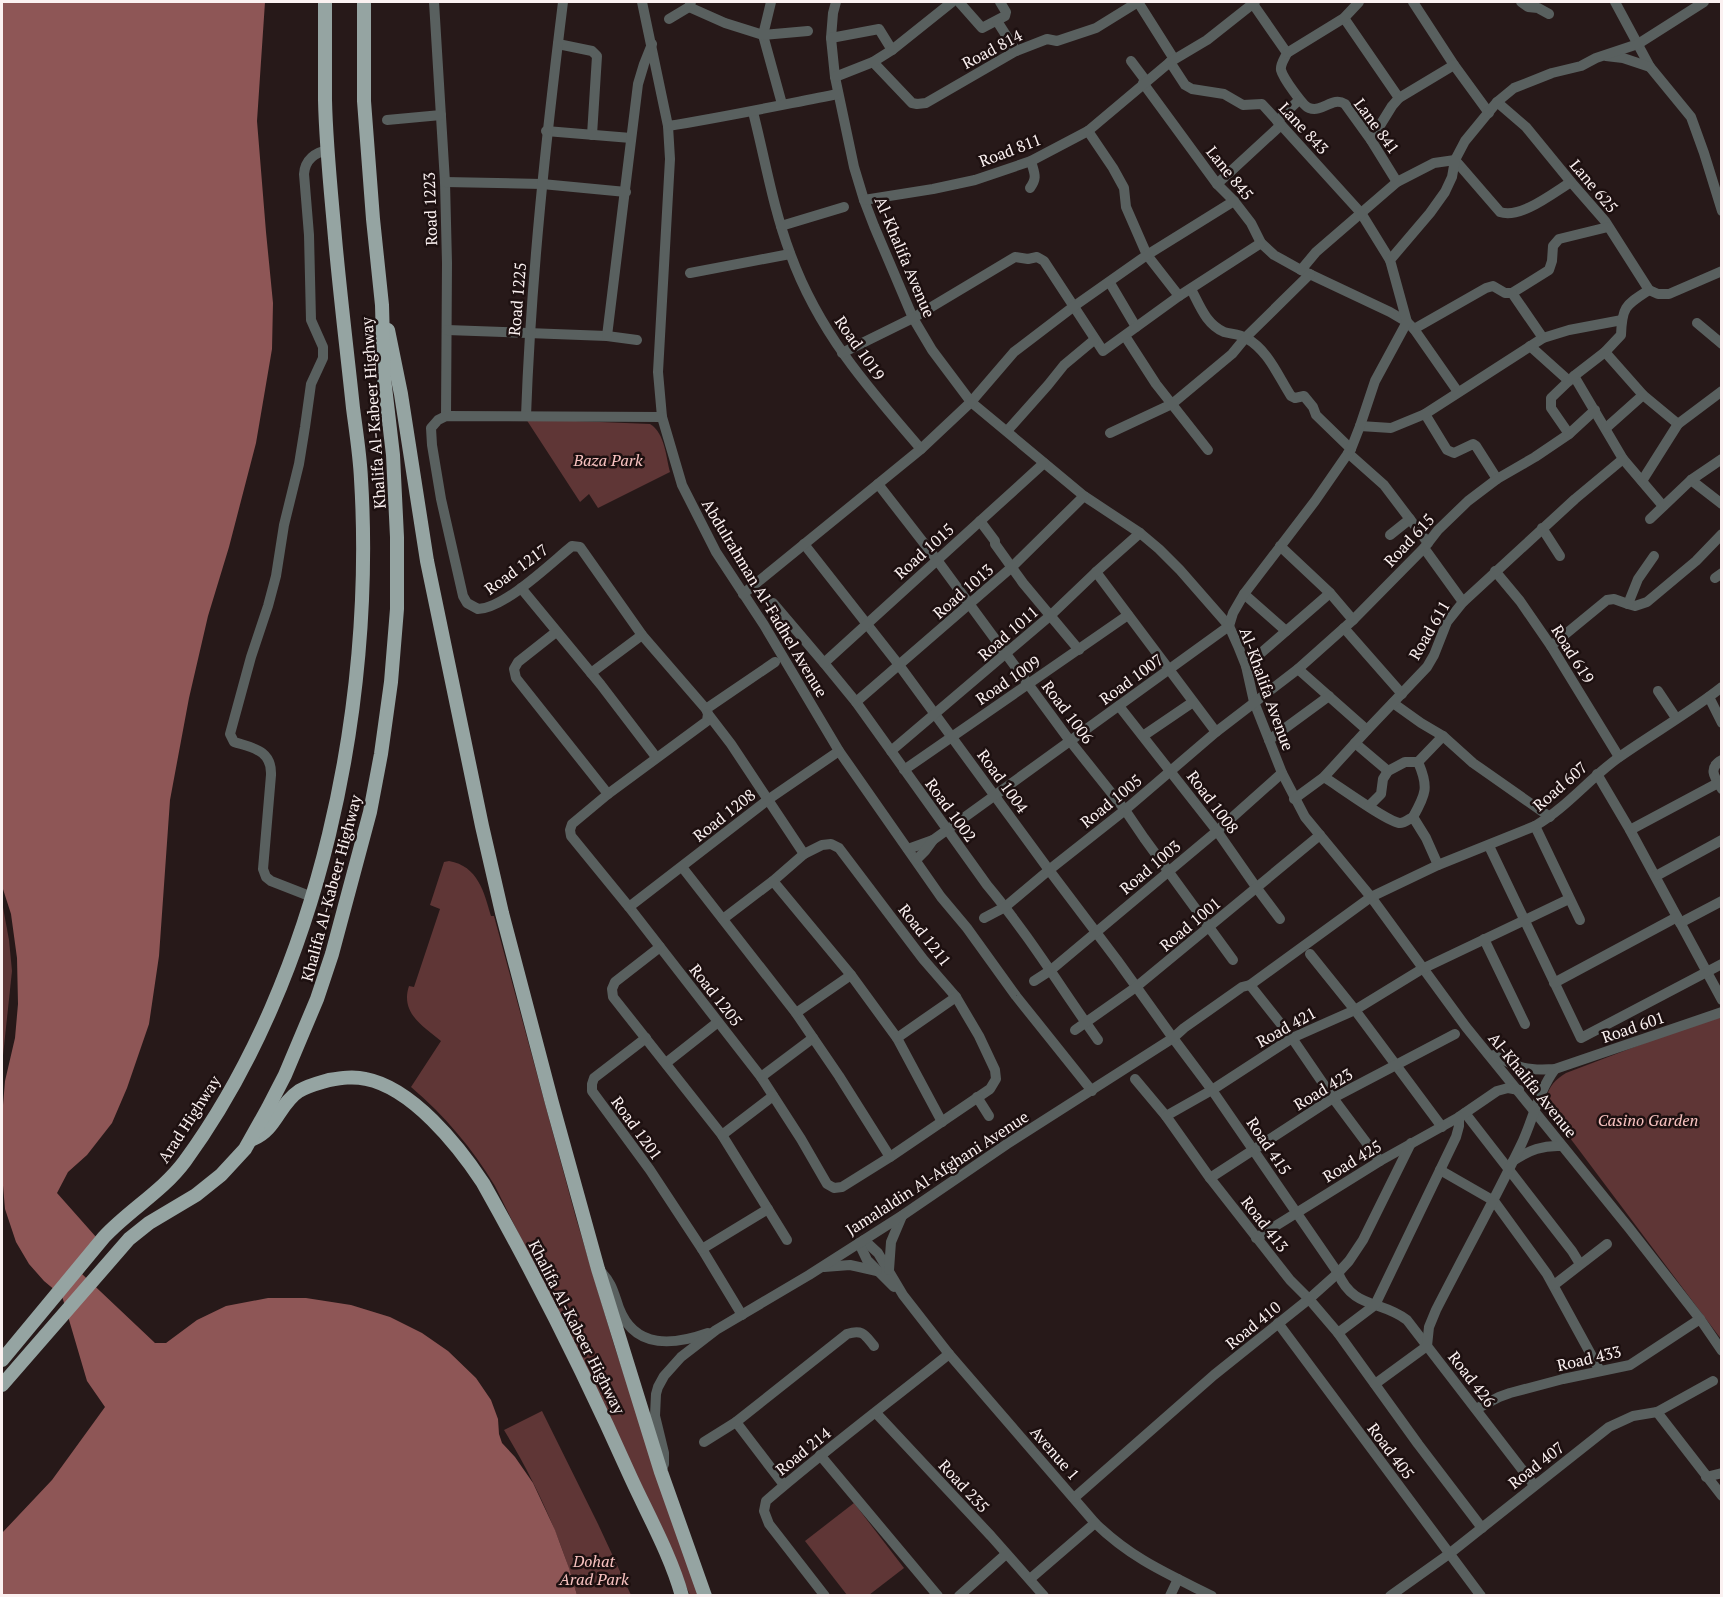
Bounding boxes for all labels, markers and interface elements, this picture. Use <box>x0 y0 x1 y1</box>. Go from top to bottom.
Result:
street label: Road 814 <box>958 24 1026 74</box>
street label: Lane 841 <box>1349 94 1405 158</box>
street label: Lane 843 <box>1274 97 1334 159</box>
street label: Road 811 <box>976 128 1044 172</box>
street label: Lane 845 <box>1201 141 1259 205</box>
street label: Lane 625 <box>1565 154 1623 218</box>
street label: Road 1223 <box>418 172 442 246</box>
street label: Al-Khalifa Avenue <box>870 193 940 321</box>
street label: Road 1225 <box>503 261 531 337</box>
street label: Road 1019 <box>830 312 890 384</box>
street label: Khalifa Al-Kabeer Highway <box>355 315 391 510</box>
park label: Baza Park <box>572 449 643 471</box>
street label: Abdulrahman Al-Fadhel Avenue <box>697 495 833 701</box>
street label: Road 615 <box>1379 509 1439 571</box>
street label: Road 1015 <box>889 518 959 584</box>
street label: Road 1217 <box>480 538 552 600</box>
street label: Road 1013 <box>928 559 998 623</box>
street label: Road 611 <box>1403 596 1455 664</box>
street label: Road 1011 <box>973 601 1043 665</box>
street label: Road 619 <box>1546 621 1600 687</box>
street label: Al-Khalifa Avenue <box>1235 624 1299 754</box>
street label: Road 1007 <box>1095 648 1167 710</box>
street label: Road 1009 <box>971 650 1045 710</box>
street label: Road 1006 <box>1037 676 1099 748</box>
street label: Road 1004 <box>972 745 1034 818</box>
street label: Road 607 <box>1528 756 1592 816</box>
street label: Road 1008 <box>1182 766 1244 838</box>
street label: Road 1005 <box>1075 769 1147 833</box>
street label: Road 1002 <box>920 774 982 846</box>
street label: Road 1208 <box>688 784 760 846</box>
street label: Khalifa Al-Kabeer Highway <box>295 791 367 984</box>
street label: Road 1003 <box>1115 835 1185 899</box>
street label: Road 1001 <box>1155 892 1225 956</box>
street label: Road 1211 <box>894 899 956 971</box>
street label: Road 1205 <box>685 959 747 1031</box>
street label: Road 421 <box>1252 1002 1320 1052</box>
street label: Road 601 <box>1599 1006 1667 1048</box>
street label: Al-Khalifa Avenue <box>1484 1028 1582 1142</box>
street label: Road 423 <box>1289 1063 1357 1115</box>
street label: Arad Highway <box>153 1070 226 1167</box>
street label: Road 1201 <box>606 1092 668 1164</box>
street label: Jamalaldin Al-Afghani Avenue <box>841 1105 1033 1241</box>
park label: Casino Garden <box>1598 1109 1698 1131</box>
street label: Road 415 <box>1242 1113 1296 1179</box>
street label: Road 425 <box>1318 1135 1386 1187</box>
street label: Road 413 <box>1236 1192 1294 1256</box>
street label: Khalifa Al-Kabeer Highway <box>524 1236 631 1419</box>
street label: Road 410 <box>1221 1296 1285 1354</box>
street label: Road 433 <box>1555 1340 1623 1376</box>
street label: Road 426 <box>1443 1347 1501 1412</box>
street label: Road 405 <box>1363 1418 1419 1484</box>
street label: Avenue 1 <box>1025 1421 1085 1485</box>
street label: Road 214 <box>771 1422 836 1480</box>
street label: Road 407 <box>1504 1436 1568 1494</box>
street label: Road 235 <box>934 1455 994 1517</box>
park label: Dohat Arad Park <box>558 1550 629 1590</box>

